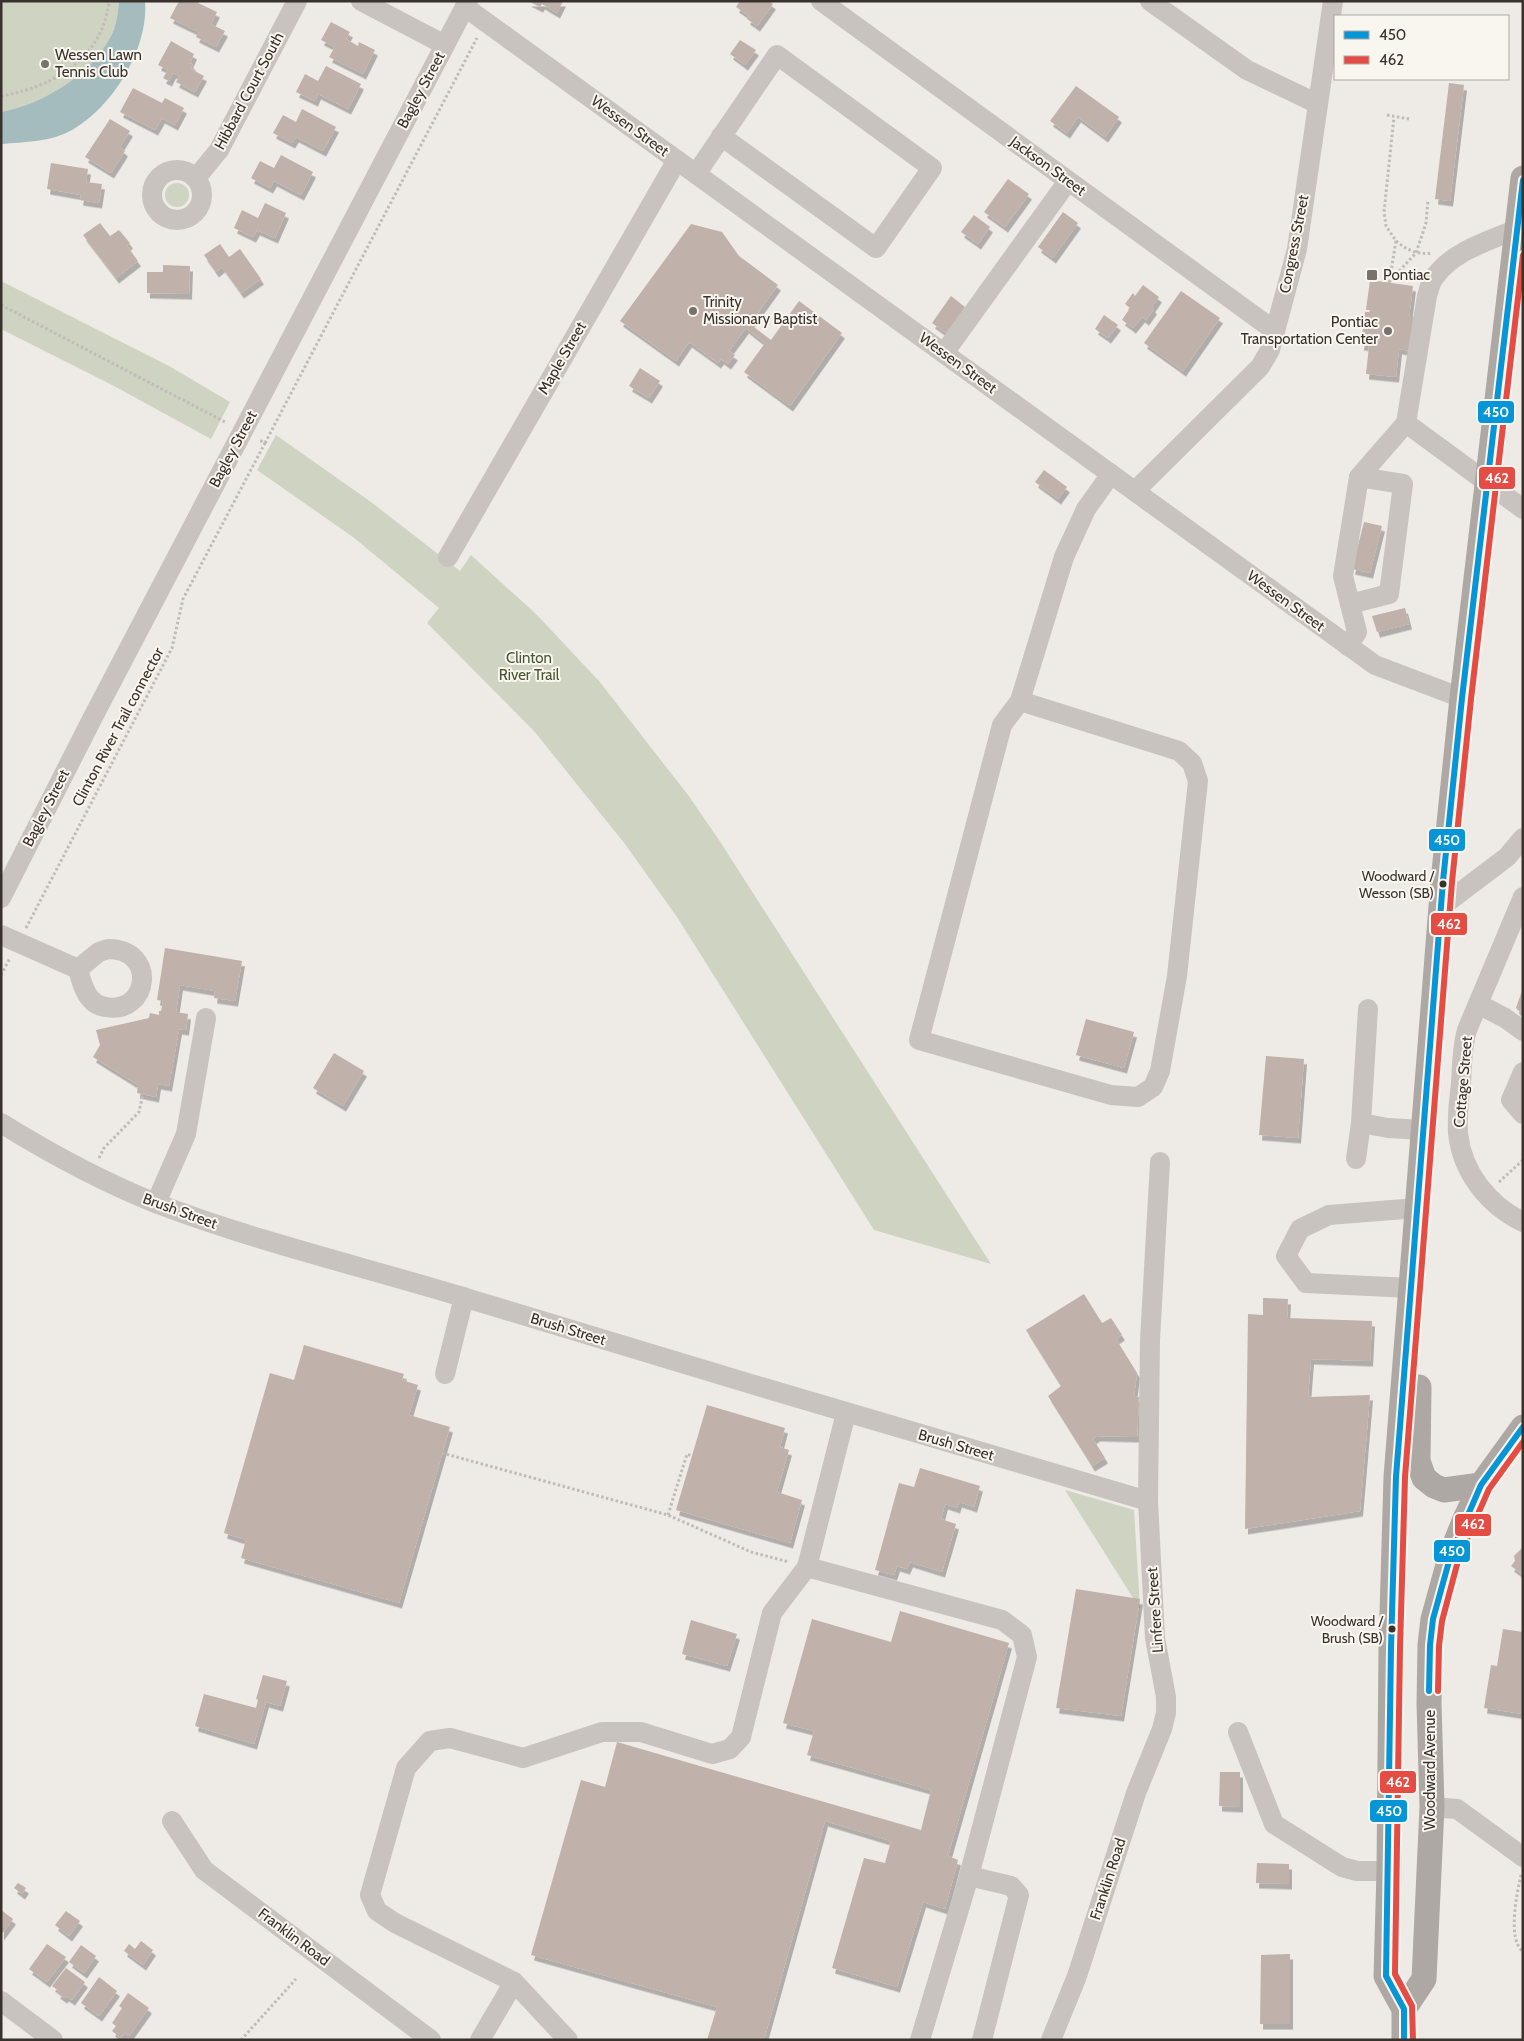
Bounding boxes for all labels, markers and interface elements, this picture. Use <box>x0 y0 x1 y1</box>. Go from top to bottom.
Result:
legend <box>1334 15 1509 80</box>
text: 450 <box>1379 26 1406 44</box>
street label: Hibbard Court South <box>211 29 287 153</box>
place label: Wessen Lawn Tennis Club <box>55 46 142 81</box>
street label: Bagley Street <box>393 49 449 131</box>
text: 462 <box>1379 51 1404 69</box>
marker: Wessen Lawn Tennis Club <box>39 58 51 70</box>
street label: Wessen Street <box>588 92 672 160</box>
street label: Jackson Street <box>1006 132 1089 199</box>
street label: Congress Street <box>1276 193 1312 295</box>
place label: Pontiac <box>1383 266 1430 284</box>
marker: Pontiac <box>1365 268 1379 282</box>
place label: Trinity Missionary Baptist <box>703 293 817 328</box>
marker: Trinity Missionary Baptist <box>687 305 699 317</box>
place label: Pontiac Transportation Center <box>1241 313 1378 348</box>
street label: Maple Street <box>534 319 590 397</box>
marker: Pontiac Transportation Center <box>1382 325 1394 337</box>
street label: Wessen Street <box>916 329 1000 397</box>
line badge: 450 <box>1477 400 1515 424</box>
text: 450 <box>1483 403 1509 421</box>
street label: Bagley Street <box>205 408 261 490</box>
line badge: 462 <box>1478 466 1516 490</box>
text: 462 <box>1485 469 1509 487</box>
street label: Wessen Street <box>1244 567 1328 635</box>
street label: Clinton River Trail connector <box>68 644 168 809</box>
park label: Clinton River Trail <box>499 649 560 684</box>
street label: Bagley Street <box>19 766 73 850</box>
line badge: 450 <box>1428 828 1466 852</box>
text: 450 <box>1434 831 1460 849</box>
place label: Woodward / Wesson (SB) <box>1359 867 1434 902</box>
marker: Woodward / Wesson (SB) <box>1438 879 1448 889</box>
line badge: 462 <box>1430 912 1468 936</box>
text: 462 <box>1437 915 1461 933</box>
street label: Cottage Street <box>1450 1036 1476 1128</box>
street label: Brush Street <box>140 1189 220 1233</box>
street label: Brush Street <box>528 1309 608 1349</box>
street label: Brush Street <box>916 1426 996 1464</box>
line badge: 462 <box>1454 1513 1492 1537</box>
text: 462 <box>1461 1515 1485 1533</box>
line badge: 450 <box>1433 1539 1471 1563</box>
text: 450 <box>1439 1542 1465 1560</box>
street label: Linfere Street <box>1143 1567 1167 1653</box>
place label: Woodward / Brush (SB) <box>1311 1612 1383 1647</box>
marker: Woodward / Brush (SB) <box>1387 1624 1397 1634</box>
street label: Woodward Avenue <box>1421 1710 1439 1830</box>
line badge: 462 <box>1379 1770 1417 1794</box>
text: 462 <box>1386 1773 1410 1791</box>
line badge: 450 <box>1369 1799 1408 1823</box>
text: 450 <box>1376 1802 1402 1820</box>
street label: Franklin Road <box>1086 1836 1130 1922</box>
street label: Franklin Road <box>255 1904 333 1970</box>

